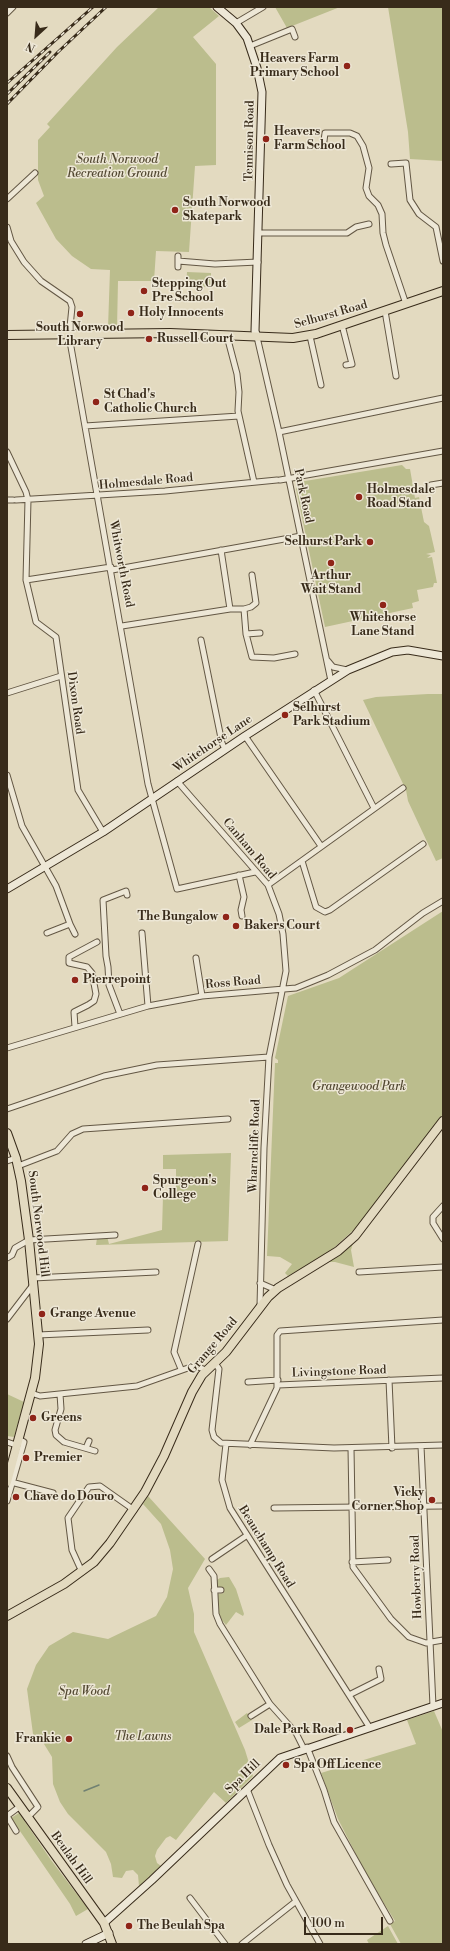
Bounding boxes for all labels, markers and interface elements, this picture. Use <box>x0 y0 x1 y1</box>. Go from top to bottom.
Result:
north arrow <box>16 16 56 56</box>
text: N <box>24 39 38 55</box>
place label: Heavers Farm Primary School <box>250 52 339 80</box>
marker: Heavers Farm Primary School <box>342 61 352 71</box>
street label: Tennison Road <box>242 100 258 182</box>
place label: Heavers Farm School <box>274 125 345 153</box>
marker: Heavers Farm School <box>261 134 271 144</box>
park label: South Norwood Recreation Ground <box>67 153 167 181</box>
place label: South Norwood Skatepark <box>183 196 271 224</box>
marker: South Norwood Skatepark <box>170 205 180 215</box>
place label: Stepping Out Pre School <box>152 277 226 305</box>
marker: Stepping Out Pre School <box>139 286 149 296</box>
street label: Selhurst Road <box>293 298 369 332</box>
place label: Holy Innocents <box>139 306 224 320</box>
marker: Holy Innocents <box>126 308 136 318</box>
marker: South Norwood Library <box>75 309 85 319</box>
place label: South Norwood Library <box>36 321 124 349</box>
place label: Russell Court <box>157 332 233 346</box>
marker: Russell Court <box>144 334 154 344</box>
place label: St Chad's Catholic Church <box>104 388 197 416</box>
marker: St Chad's Catholic Church <box>91 397 101 407</box>
street label: Park Road <box>290 467 316 525</box>
street label: Holmesdale Road <box>98 471 194 493</box>
place label: Holmesdale Road Stand <box>367 483 435 511</box>
marker: Holmesdale Road Stand <box>354 492 364 502</box>
street label: Whitworth Road <box>106 519 136 609</box>
place label: Selhurst Park <box>285 535 362 549</box>
marker: Selhurst Park <box>365 537 375 547</box>
marker: Arthur Wait Stand <box>326 558 336 568</box>
place label: Arthur Wait Stand <box>301 569 361 597</box>
marker: Whitehorse Lane Stand <box>378 600 388 610</box>
place label: Whitehorse Lane Stand <box>350 611 416 639</box>
street label: Dixon Road <box>63 671 87 735</box>
place label: Selhurst Park Stadium <box>293 701 370 729</box>
marker: Selhurst Park Stadium <box>280 710 290 720</box>
street label: Whitehorse Lane <box>171 712 255 776</box>
street label: Canham Road <box>219 815 279 883</box>
place label: The Bungalow <box>137 910 218 924</box>
marker: The Bungalow <box>221 912 231 922</box>
place label: Bakers Court <box>244 919 320 933</box>
marker: Bakers Court <box>231 921 241 931</box>
place label: Pierrepoint <box>83 973 150 987</box>
street label: Ross Road <box>205 973 261 993</box>
marker: Pierrepoint <box>70 975 80 985</box>
park label: Grangewood Park <box>312 1080 406 1094</box>
street label: Wharncliffe Road <box>246 1099 264 1193</box>
street label: South Norwood Hill <box>24 1170 52 1278</box>
place label: Spurgeon's College <box>153 1174 217 1202</box>
marker: Spurgeon's College <box>140 1183 150 1193</box>
place label: Grange Avenue <box>50 1307 136 1321</box>
marker: Grange Avenue <box>37 1309 47 1319</box>
street label: Grange Road <box>185 1315 241 1377</box>
street label: Livingstone Road <box>291 1363 387 1381</box>
place label: Greens <box>41 1411 82 1425</box>
marker: Greens <box>28 1413 38 1423</box>
place label: Premier <box>34 1451 82 1465</box>
marker: Premier <box>21 1453 31 1463</box>
place label: Vicky Corner Shop <box>352 1486 424 1514</box>
place label: Chave do Douro <box>24 1490 114 1504</box>
marker: Chave do Douro <box>11 1492 21 1502</box>
marker: Vicky Corner Shop <box>427 1495 437 1505</box>
street label: Beauchamp Road <box>235 1503 297 1591</box>
street label: Howberry Road <box>408 1535 426 1619</box>
park label: Spa Wood <box>58 1685 110 1699</box>
place label: Dale Park Road <box>254 1723 342 1737</box>
marker: Dale Park Road <box>345 1725 355 1735</box>
park label: The Lawns <box>115 1730 171 1744</box>
place label: Frankie <box>15 1732 61 1746</box>
marker: Frankie <box>64 1734 74 1744</box>
street label: Spa Hill <box>223 1757 263 1797</box>
place label: Spa Off Licence <box>294 1758 381 1772</box>
marker: Spa Off Licence <box>281 1760 291 1770</box>
street label: Beulah Hill <box>47 1829 95 1887</box>
scale bar <box>306 1909 385 1935</box>
text: 100 m <box>311 1916 345 1931</box>
place label: The Beulah Spa <box>137 1919 225 1933</box>
marker: The Beulah Spa <box>124 1921 134 1931</box>

